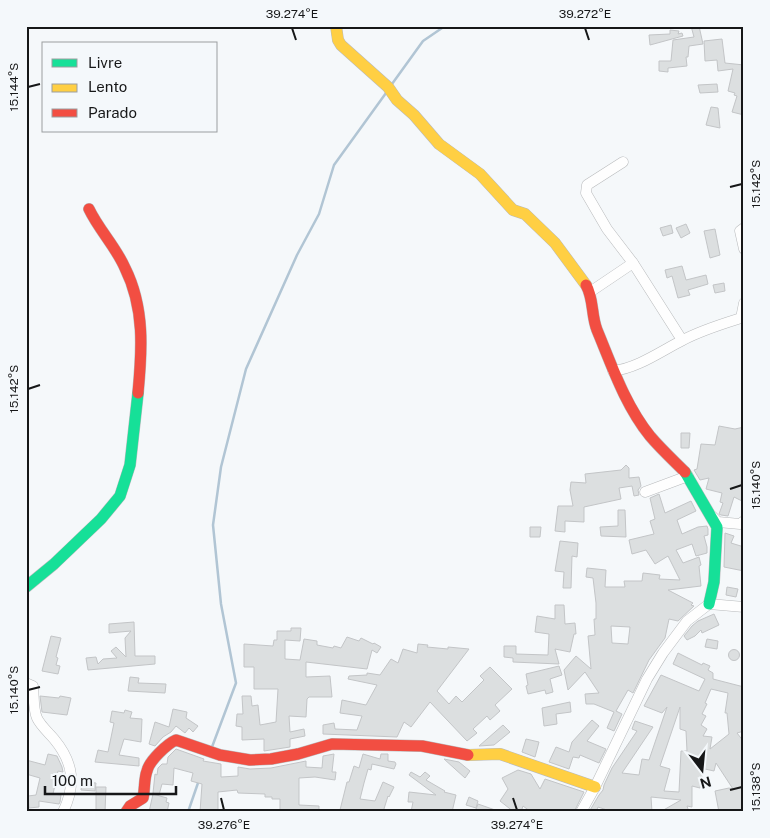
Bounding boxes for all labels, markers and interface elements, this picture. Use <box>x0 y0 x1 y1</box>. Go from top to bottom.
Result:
text: 39.274°E <box>266 7 318 21</box>
text: 39.272°E <box>559 7 611 21</box>
legend <box>42 42 218 132</box>
text: Livre <box>88 54 122 71</box>
text: 15.144°S <box>7 63 21 111</box>
text: Lento <box>88 78 127 95</box>
text: Parado <box>88 104 137 121</box>
text: 15.142°S <box>749 160 763 208</box>
text: 15.142°S <box>7 365 21 413</box>
text: 15.140°S <box>749 461 763 509</box>
text: 15.140°S <box>7 666 21 714</box>
north arrow <box>678 746 728 796</box>
text: 15.138°S <box>749 762 763 812</box>
scale bar <box>45 763 176 795</box>
text: 100 m <box>52 772 93 789</box>
text: N <box>698 773 713 792</box>
text: 39.276°E <box>198 818 250 832</box>
text: 39.274°E <box>491 818 543 832</box>

